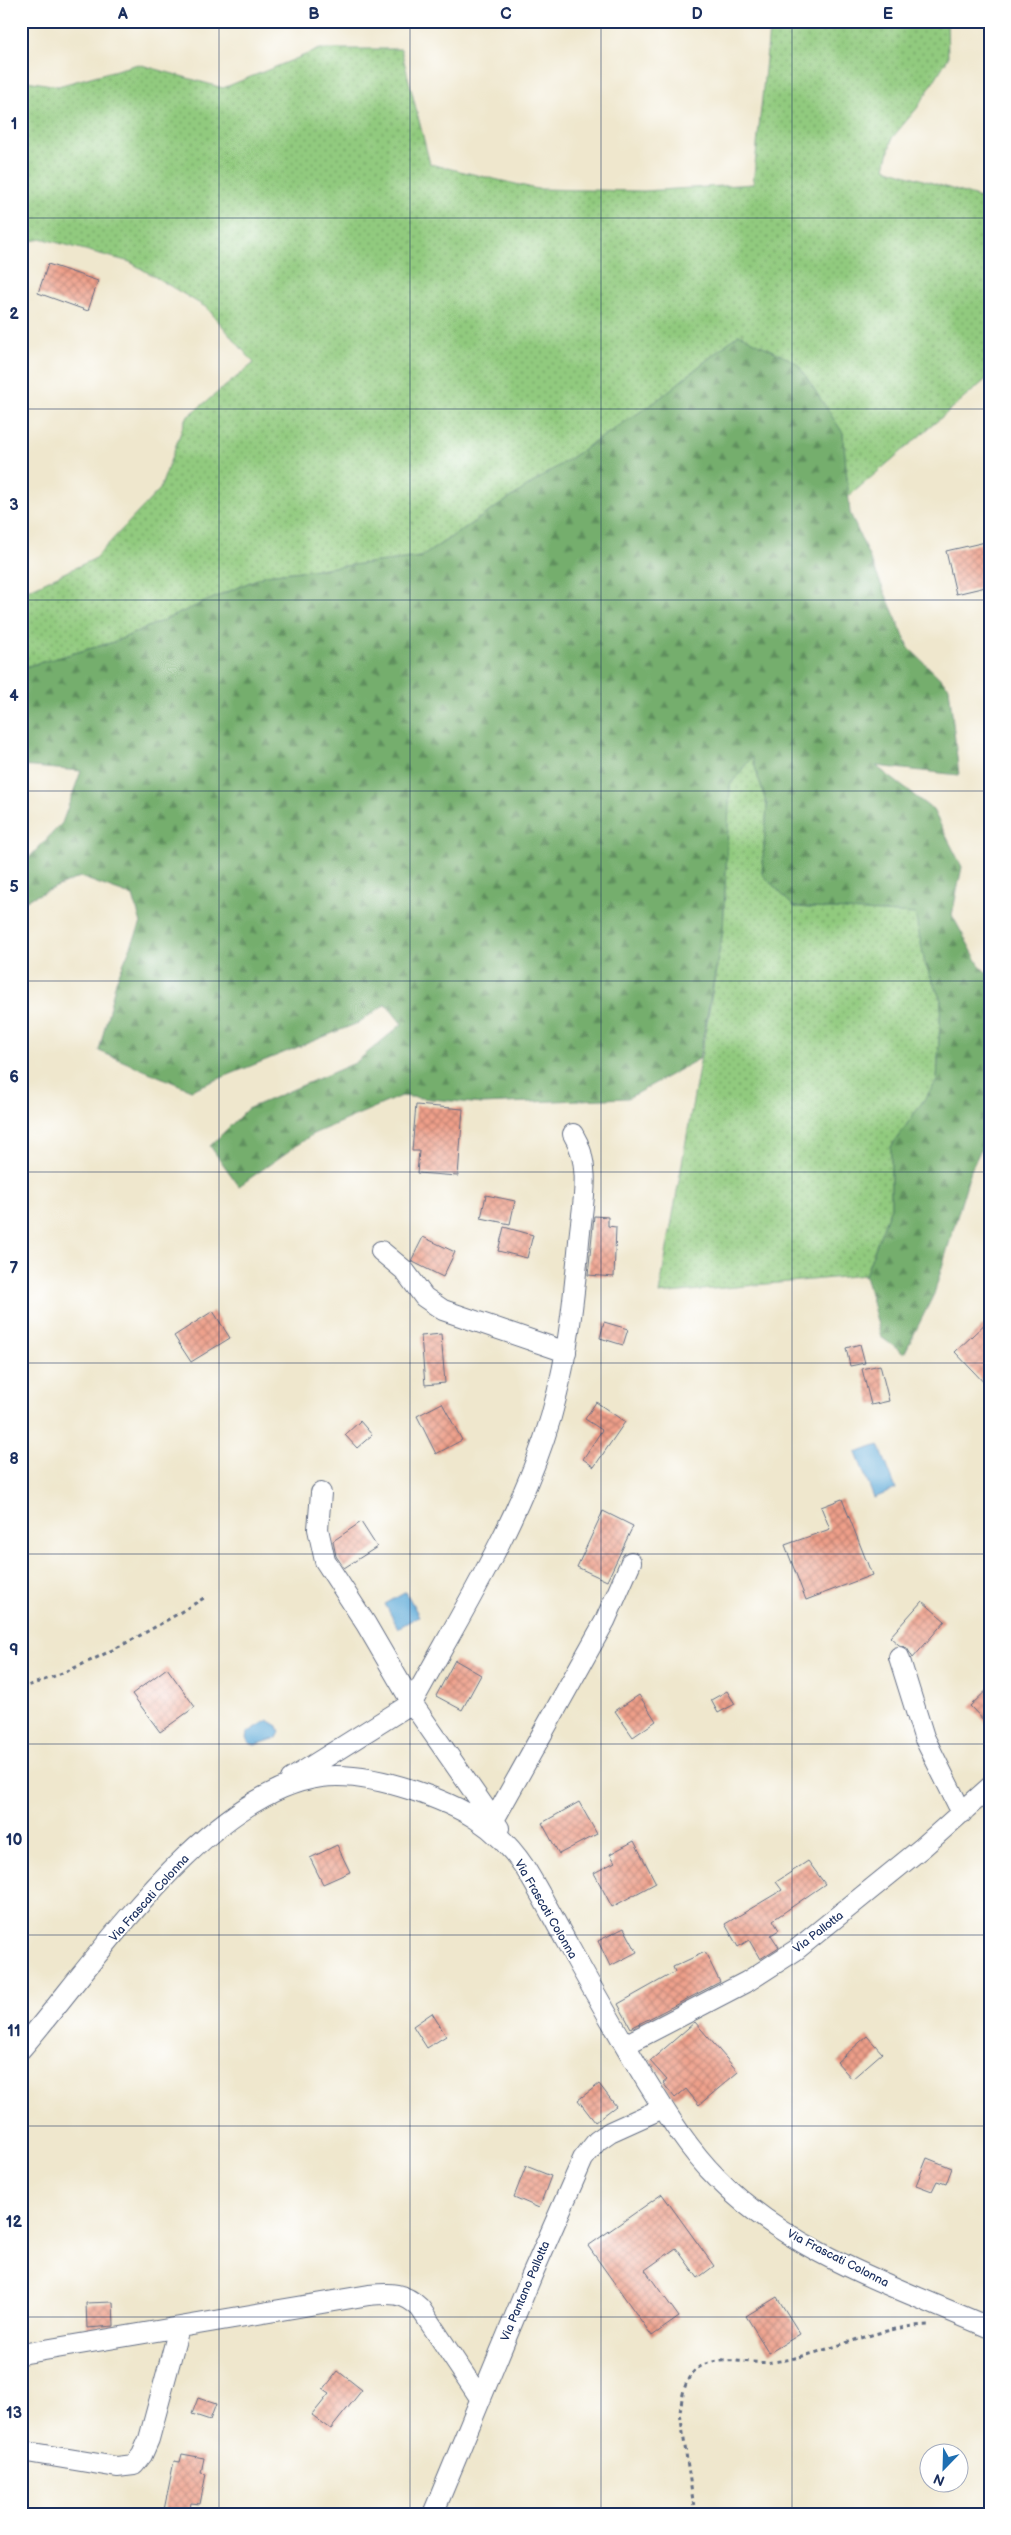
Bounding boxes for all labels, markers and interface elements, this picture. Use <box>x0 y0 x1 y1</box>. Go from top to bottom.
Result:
text: A <box>117 5 128 24</box>
text: B <box>308 5 320 24</box>
text: C <box>500 5 512 24</box>
text: D <box>691 5 703 24</box>
text: E <box>883 5 893 24</box>
text: 1 <box>11 115 17 134</box>
text: 2 <box>9 305 19 324</box>
text: 3 <box>9 496 19 515</box>
text: 4 <box>9 687 19 706</box>
text: 5 <box>9 878 19 897</box>
text: 6 <box>9 1068 19 1087</box>
text: 7 <box>10 1259 19 1278</box>
text: 8 <box>9 1450 19 1469</box>
text: 9 <box>9 1641 19 1660</box>
text: 10 <box>6 1831 22 1850</box>
street label: Via Frascati Colonna <box>106 1851 193 1945</box>
street label: Via Frascati Colonna <box>511 1857 580 1962</box>
street label: Via Pallotta <box>790 1908 847 1957</box>
text: 11 <box>7 2022 21 2041</box>
text: 12 <box>6 2213 23 2232</box>
street label: Via Frascati Colonna <box>784 2226 891 2291</box>
street label: Via Pantano Pallotta <box>498 2239 553 2344</box>
text: 13 <box>6 2404 22 2423</box>
north arrow <box>918 2442 968 2492</box>
text: N <box>931 2470 947 2489</box>

